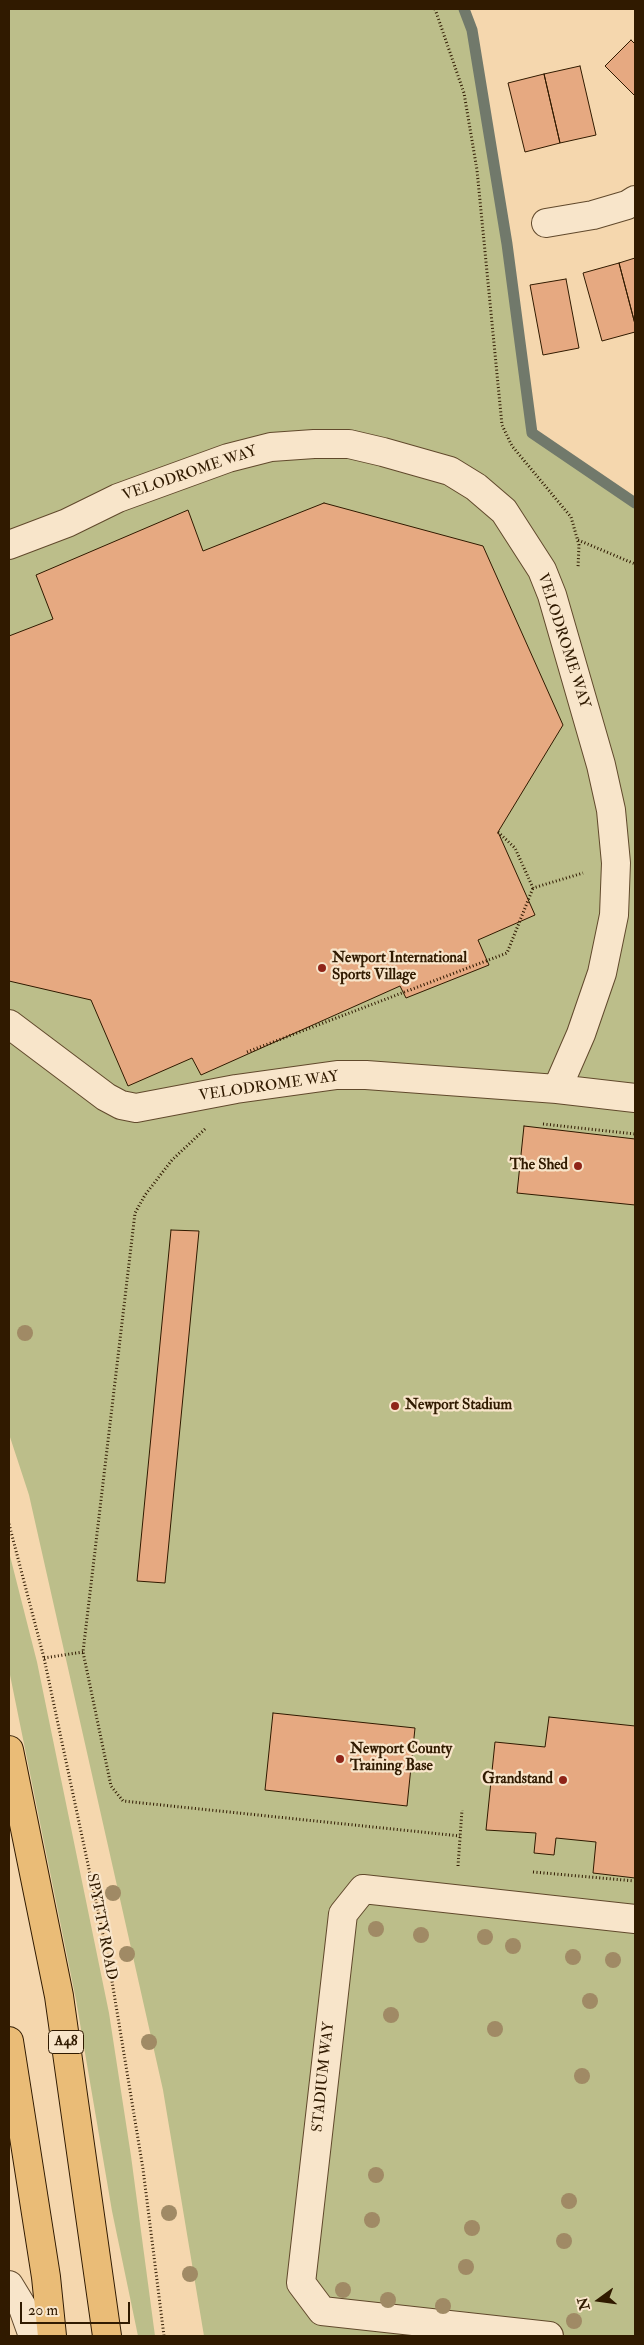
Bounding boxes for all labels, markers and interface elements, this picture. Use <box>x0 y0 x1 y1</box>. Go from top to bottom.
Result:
street label: VELODROME WAY <box>120 443 260 505</box>
street label: VELODROME WAY <box>533 571 593 711</box>
place label: Newport International Sports Village <box>332 950 467 985</box>
marker: Newport International Sports Village <box>316 962 328 974</box>
street label: VELODROME WAY <box>198 1068 340 1106</box>
place label: The Shed <box>510 1157 568 1175</box>
marker: The Shed <box>572 1160 584 1172</box>
place label: Newport Stadium <box>405 1397 512 1415</box>
marker: Newport Stadium <box>389 1400 401 1412</box>
place label: Newport County Training Base <box>350 1741 452 1776</box>
marker: Newport County Training Base <box>334 1753 346 1765</box>
place label: Grandstand <box>482 1771 553 1789</box>
marker: Grandstand <box>557 1774 569 1786</box>
street label: SPYTTY ROAD <box>82 1872 120 1982</box>
street label: STADIUM WAY <box>309 2021 339 2133</box>
road number: A48 <box>48 2030 84 2054</box>
north arrow <box>574 2275 624 2325</box>
scale bar <box>22 2292 132 2324</box>
text: N <box>574 2296 594 2312</box>
text: 20 m <box>28 2301 58 2320</box>

